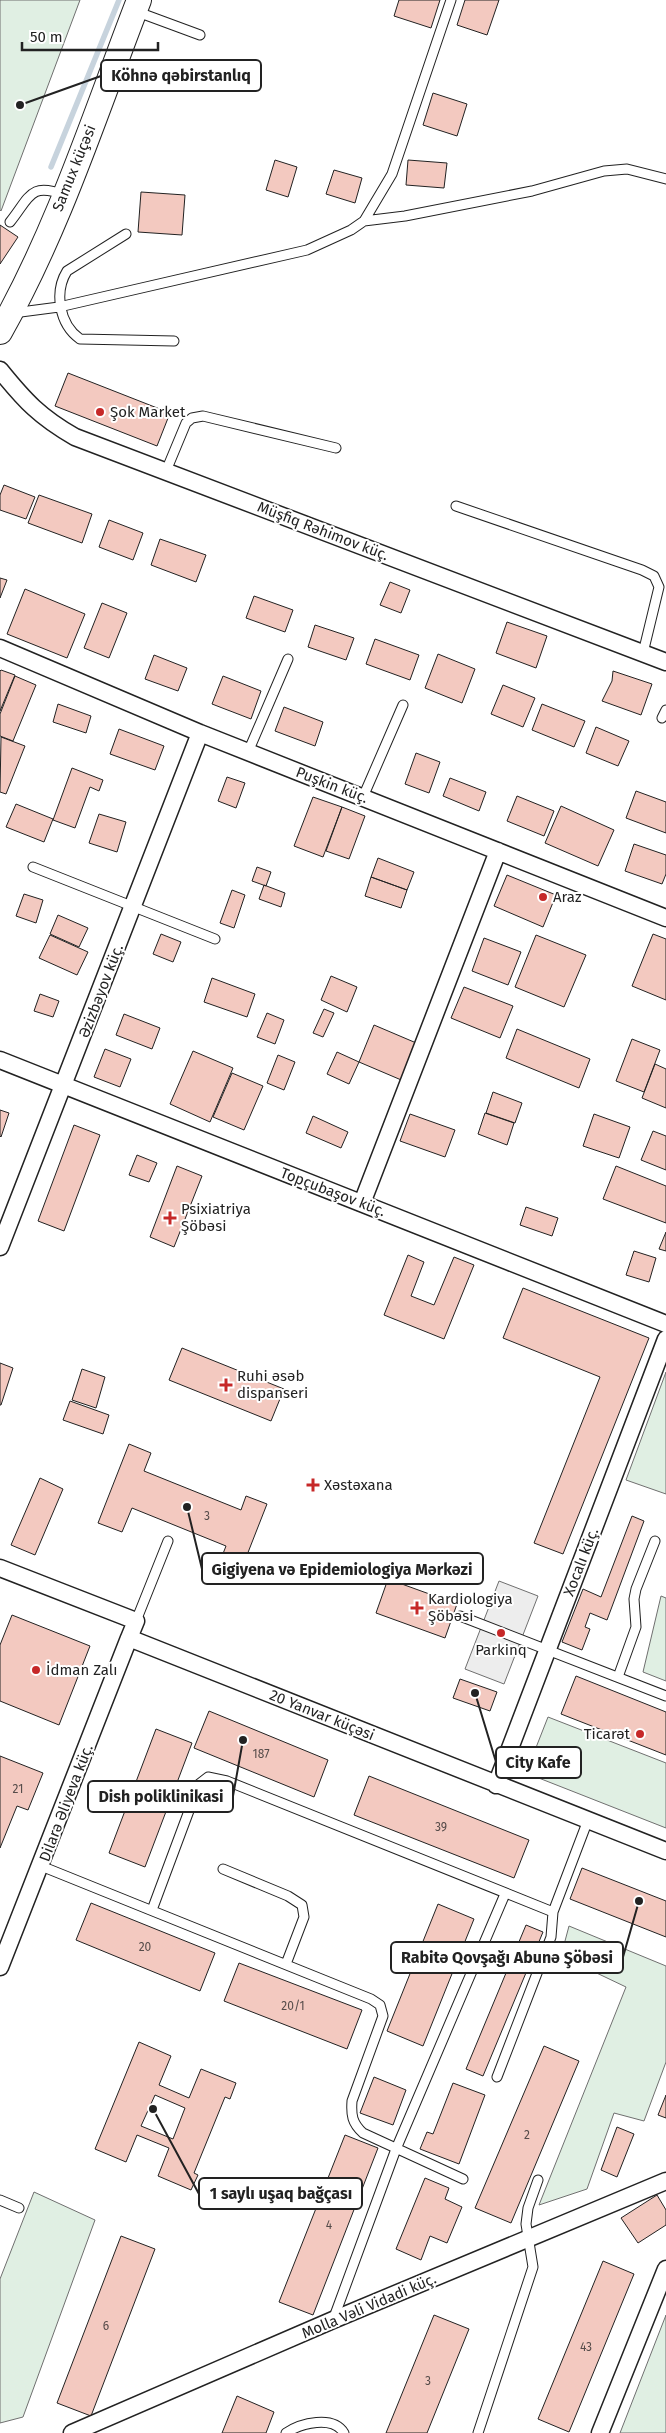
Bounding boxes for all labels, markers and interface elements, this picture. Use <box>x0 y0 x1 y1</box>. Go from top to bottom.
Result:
scale bar <box>22 20 159 52</box>
text: 50 m <box>30 28 63 46</box>
callout: Köhnə qəbirstanlıq <box>101 60 261 91</box>
text: Köhnə qəbirstanlıq <box>111 66 251 85</box>
street label: Samux küçəsi <box>48 122 100 214</box>
place label: Şok Market <box>110 403 186 421</box>
marker: Şok Market <box>94 406 106 418</box>
street label: Müşfiq Rəhimov küç. <box>255 498 391 564</box>
street label: Puşkin küç. <box>293 763 371 807</box>
place label: Araz <box>553 888 582 906</box>
marker: Araz <box>537 891 549 903</box>
street label: Əzizbəyov küç. <box>75 942 127 1040</box>
street label: Topçubaşov küç. <box>278 1164 388 1220</box>
place label: Psixiatriya Şöbəsi <box>181 1200 251 1235</box>
marker: Psixiatriya Şöbəsi <box>163 1211 177 1225</box>
place label: Ruhi əsəb dispanseri <box>237 1367 308 1402</box>
marker: Ruhi əsəb dispanseri <box>219 1378 233 1392</box>
place label: Xəstəxana <box>324 1476 393 1494</box>
marker: Xəstəxana <box>306 1478 320 1492</box>
house number: 3 <box>204 1509 210 1523</box>
street label: Xocalı küç. <box>560 1525 602 1599</box>
callout: Gigiyena və Epidemiologiya Mərkəzi <box>202 1553 483 1584</box>
text: Gigiyena və Epidemiologiya Mərkəzi <box>212 1560 472 1579</box>
place label: Kardiologiya Şöbəsi <box>428 1590 513 1625</box>
marker: Kardiologiya Şöbəsi <box>410 1601 424 1615</box>
marker: Parkinq <box>495 1627 507 1639</box>
place label: Parkinq <box>475 1641 527 1659</box>
place label: İdman Zalı <box>46 1661 117 1679</box>
marker: İdman Zalı <box>30 1664 42 1676</box>
street label: 20 Yanvar küçəsi <box>267 1686 377 1744</box>
place label: Ticarət <box>584 1725 631 1743</box>
marker: Ticarət <box>634 1728 646 1740</box>
street label: Dilarə Əliyeva küç. <box>35 1742 97 1864</box>
house number: 187 <box>253 1747 269 1761</box>
callout: City Kafe <box>496 1747 581 1778</box>
text: City Kafe <box>505 1753 571 1772</box>
callout: Dish poliklinikasi <box>88 1781 233 1812</box>
house number: 21 <box>13 1782 23 1796</box>
text: Dish poliklinikasi <box>98 1787 224 1806</box>
house number: 39 <box>435 1820 447 1834</box>
house number: 20 <box>139 1940 152 1954</box>
callout: Rabitə Qovşağı Abunə Şöbəsi <box>391 1942 623 1973</box>
text: Rabitə Qovşağı Abunə Şöbəsi <box>401 1948 613 1969</box>
house number: 20/1 <box>281 1999 305 2013</box>
house number: 2 <box>524 2128 530 2142</box>
callout: 1 saylı uşaq bağçası <box>199 2178 362 2209</box>
text: 1 saylı uşaq bağçası <box>210 2184 352 2204</box>
house number: 4 <box>326 2218 333 2232</box>
street label: Molla Vəli Vidadi küç. <box>299 2270 439 2342</box>
house number: 6 <box>103 2319 109 2333</box>
house number: 43 <box>580 2340 592 2354</box>
house number: 3 <box>425 2374 431 2388</box>

